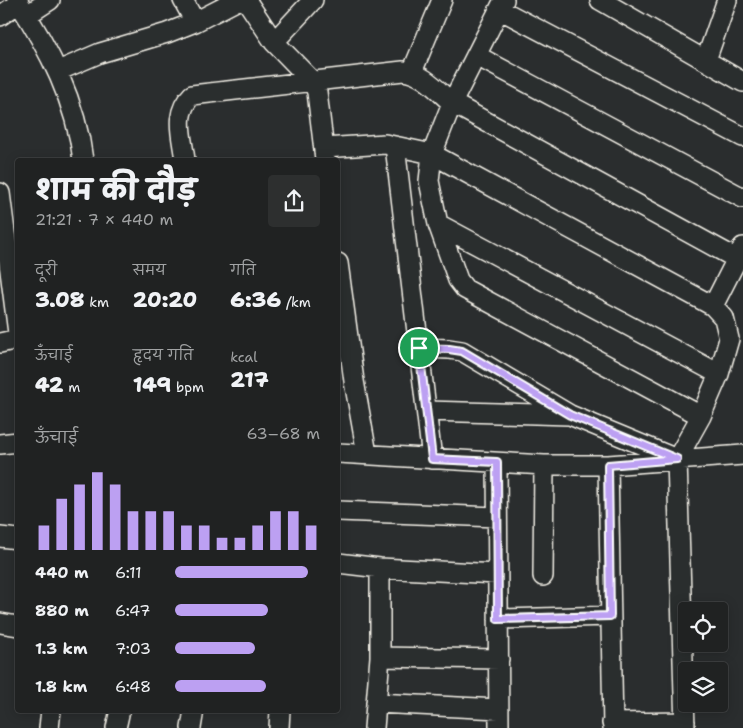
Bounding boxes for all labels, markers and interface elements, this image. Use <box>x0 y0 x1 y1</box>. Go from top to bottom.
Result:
text: शाम की दौड़ <box>35 171 197 209</box>
button: share <box>268 175 320 227</box>
text: 21:21 · 7 × 440 m <box>35 209 173 230</box>
text: दूरी <box>35 261 57 279</box>
text: समय <box>133 261 166 279</box>
text: गति <box>230 261 256 279</box>
text: 3.08 <box>35 286 84 314</box>
text: 20:20 <box>133 286 197 314</box>
text: 6:36 <box>230 286 281 314</box>
text: km <box>84 293 109 311</box>
text: /km <box>281 293 311 311</box>
pin <box>398 327 440 369</box>
icon: arrive <box>405 334 433 362</box>
text: ऊँचाई <box>35 346 73 364</box>
text: हृदय गति <box>133 346 193 364</box>
text: kcal <box>230 348 258 366</box>
text: 217 <box>230 366 269 394</box>
text: 42 <box>35 371 63 399</box>
text: 149 <box>133 371 171 399</box>
text: m <box>63 378 80 396</box>
text: bpm <box>171 378 204 396</box>
text: 63–68 m <box>246 423 320 444</box>
text: ऊँचाई <box>35 427 78 448</box>
text: 440 m <box>35 562 89 583</box>
text: 6:11 <box>115 562 142 583</box>
text: 880 m <box>35 600 89 621</box>
text: 6:47 <box>115 600 150 621</box>
map controls <box>678 602 728 712</box>
button: locate <box>678 602 728 652</box>
text: 1.3 km <box>35 638 88 659</box>
text: 7:03 <box>115 638 151 659</box>
button: layers <box>678 662 728 712</box>
text: 1.8 km <box>35 676 87 697</box>
text: 6:48 <box>115 676 151 697</box>

